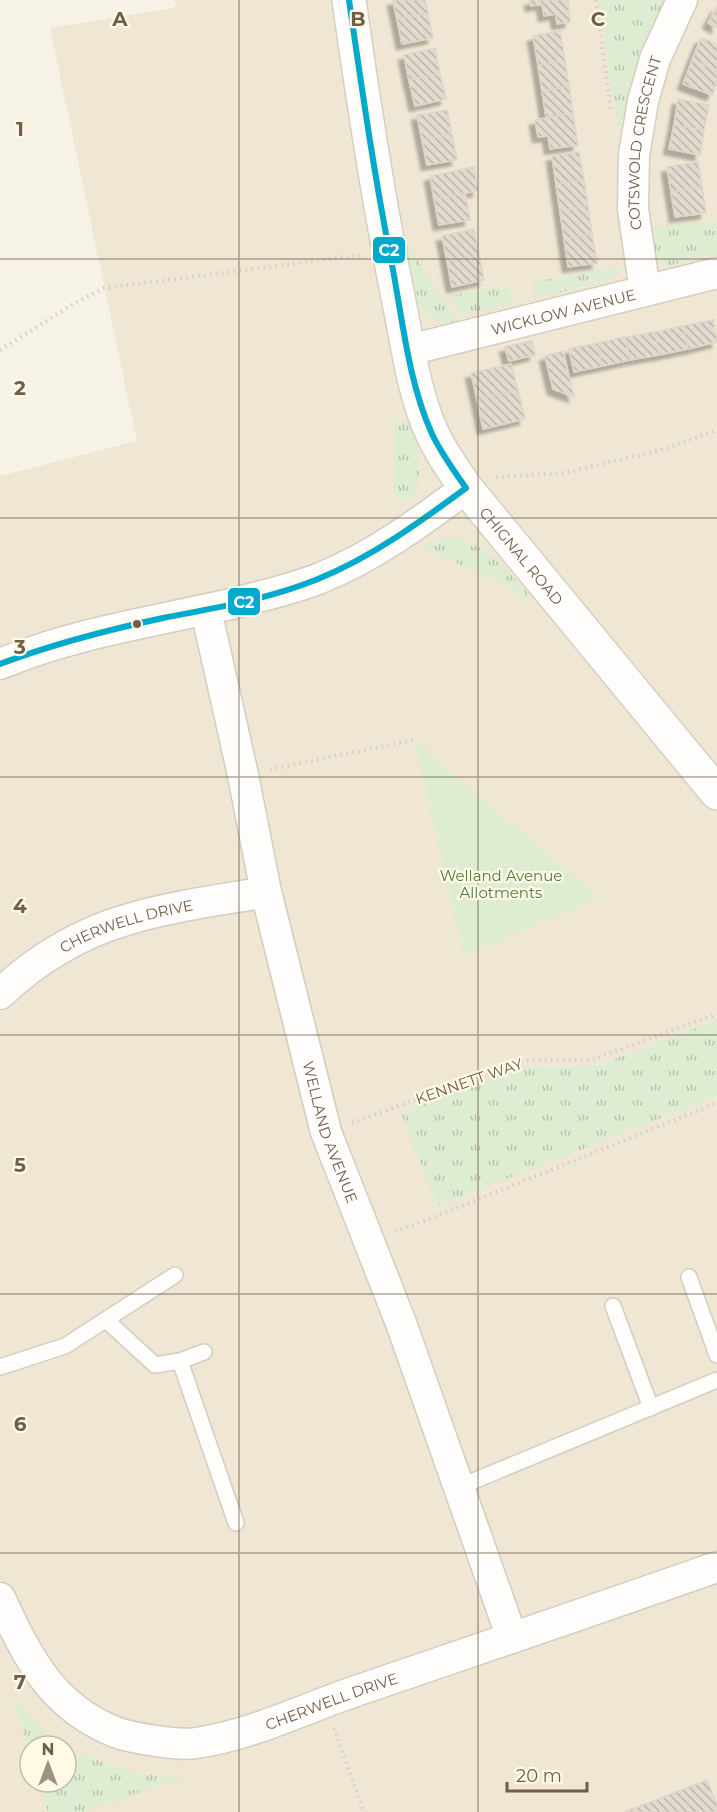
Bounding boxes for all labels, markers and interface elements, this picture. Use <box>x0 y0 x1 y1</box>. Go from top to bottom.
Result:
text: A <box>111 7 128 31</box>
text: B <box>350 7 366 31</box>
text: C <box>591 7 606 31</box>
street label: COTSWOLD CRESCENT <box>623 53 665 231</box>
text: 1 <box>16 117 24 141</box>
line badge: C2 <box>372 236 406 264</box>
text: C2 <box>379 241 399 260</box>
street label: WICKLOW AVENUE <box>489 284 638 339</box>
text: 2 <box>14 376 26 400</box>
street label: CHIGNAL ROAD <box>476 503 568 609</box>
line badge: C2 <box>227 587 261 616</box>
text: C2 <box>234 593 254 612</box>
unlabelled marker <box>131 618 143 630</box>
text: 3 <box>13 635 26 659</box>
park label: Welland Avenue Allotments <box>440 866 562 902</box>
text: 4 <box>13 894 27 918</box>
street label: CHERWELL DRIVE <box>56 895 194 956</box>
street label: KENNETT WAY <box>413 1054 526 1108</box>
street label: WELLAND AVENUE <box>299 1059 362 1206</box>
text: 5 <box>14 1153 26 1177</box>
text: 6 <box>14 1412 27 1436</box>
street label: CHERWELL DRIVE <box>263 1668 400 1734</box>
text: 7 <box>14 1670 26 1694</box>
north arrow <box>18 1734 78 1794</box>
text: N <box>42 1740 54 1759</box>
scale bar <box>507 1755 586 1793</box>
text: 20 m <box>516 1765 562 1787</box>

